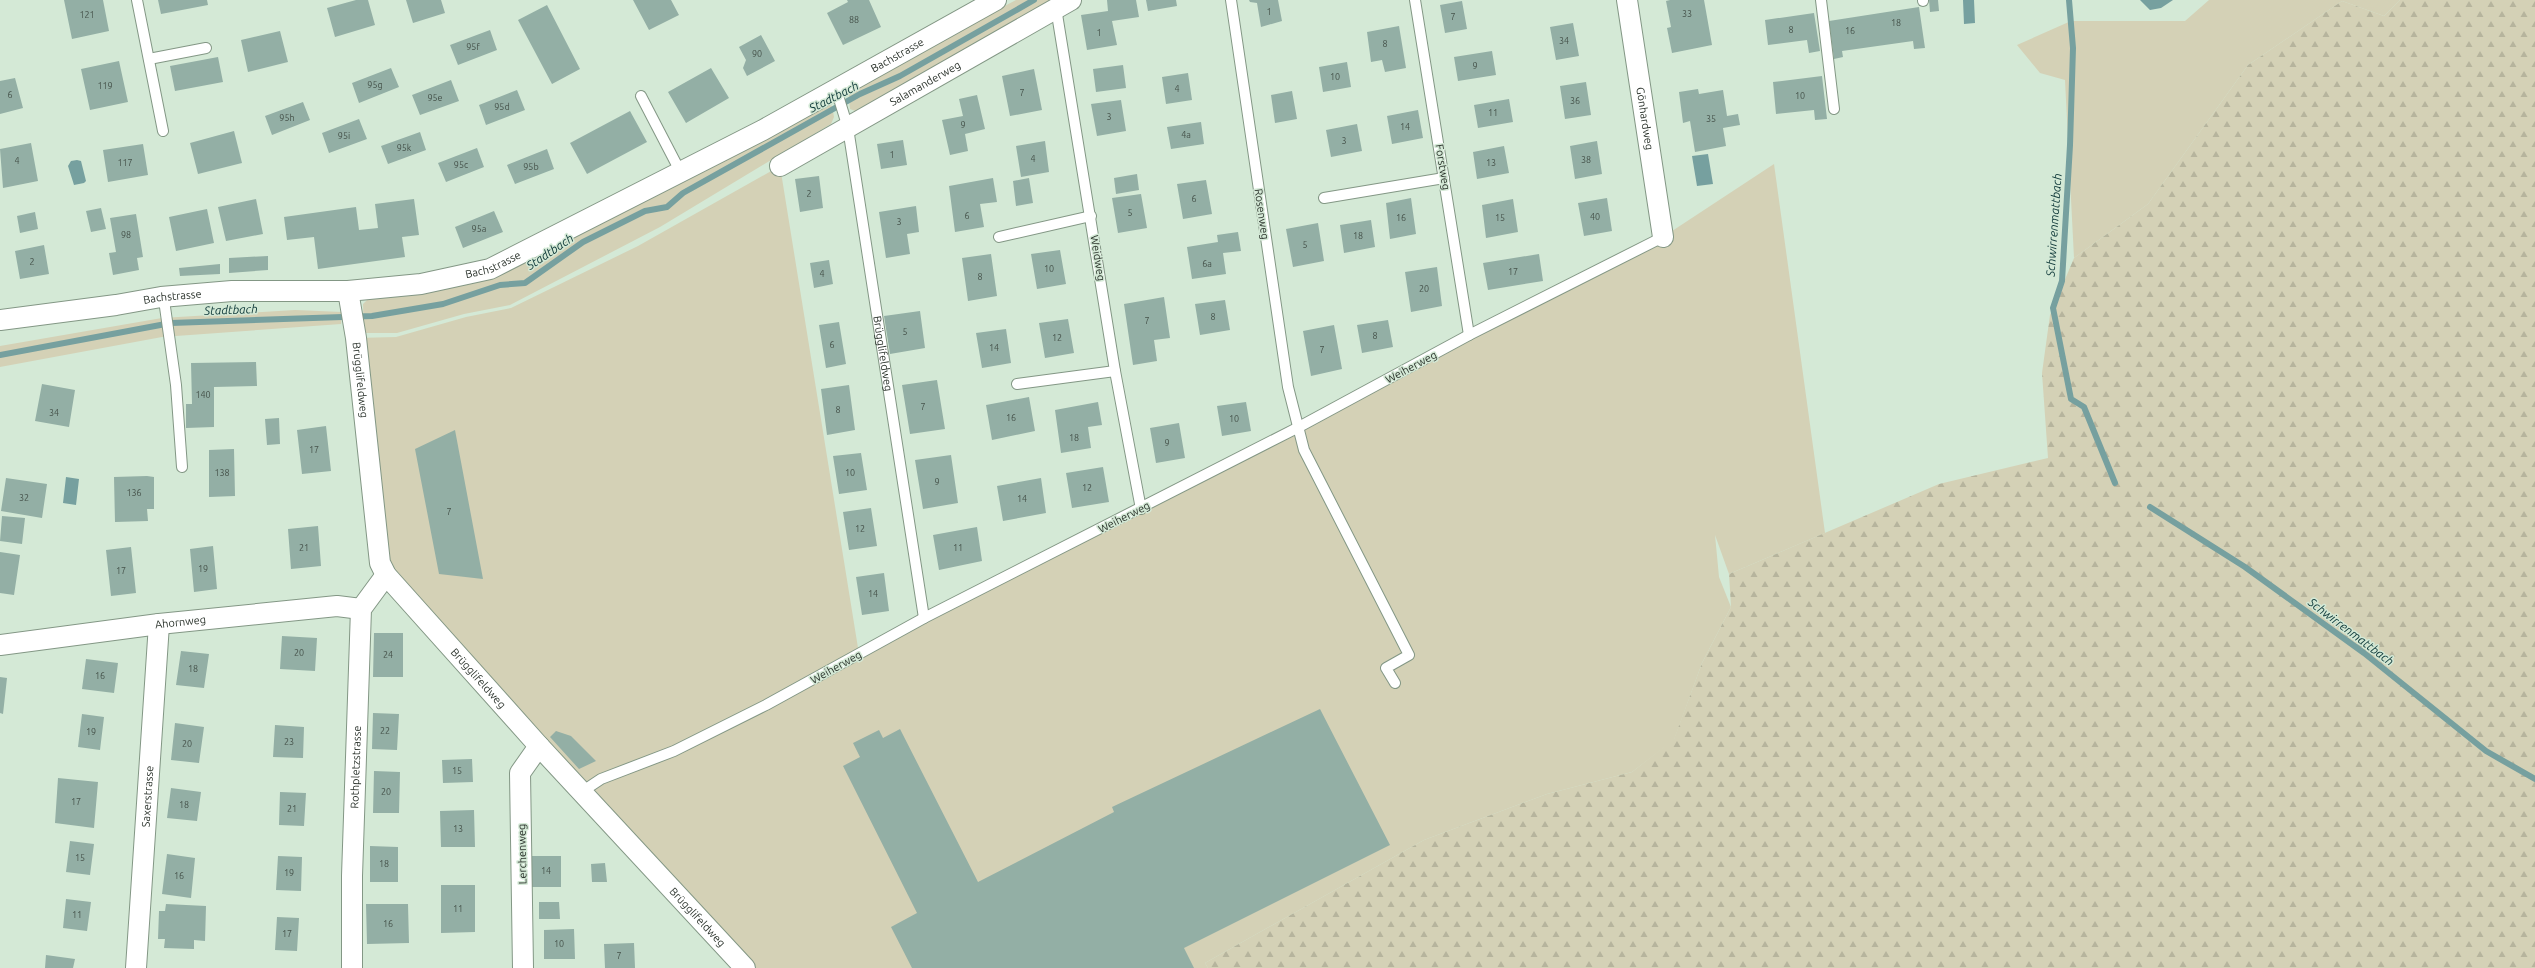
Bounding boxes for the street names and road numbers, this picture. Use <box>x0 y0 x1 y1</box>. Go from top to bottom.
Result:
street label: Bachstrasse <box>869 36 926 75</box>
street label: Salamanderweg <box>888 58 962 108</box>
street label: Gönhardweg <box>1634 86 1656 151</box>
street label: Forstweg <box>1433 143 1453 191</box>
street label: Rosenweg <box>1252 188 1272 240</box>
street label: Weidweg <box>1088 234 1108 282</box>
street label: Bachstrasse <box>464 248 523 280</box>
street label: Bachstrasse <box>142 288 202 306</box>
street label: Brügglifeldweg <box>871 315 895 392</box>
street label: Brügglifeldweg <box>350 342 370 419</box>
street label: Weiherweg <box>1383 348 1439 386</box>
street label: Weiherweg <box>1096 499 1152 535</box>
street label: Ahornweg <box>154 613 207 630</box>
street label: Brügglifeldweg <box>449 646 508 711</box>
street label: Weiherweg <box>808 648 864 686</box>
street label: Rothpletzstrasse <box>348 725 363 809</box>
street label: Saxerstrasse <box>139 765 156 828</box>
street label: Lerchenweg <box>515 824 529 884</box>
street label: Brügglifeldweg <box>667 885 728 949</box>

